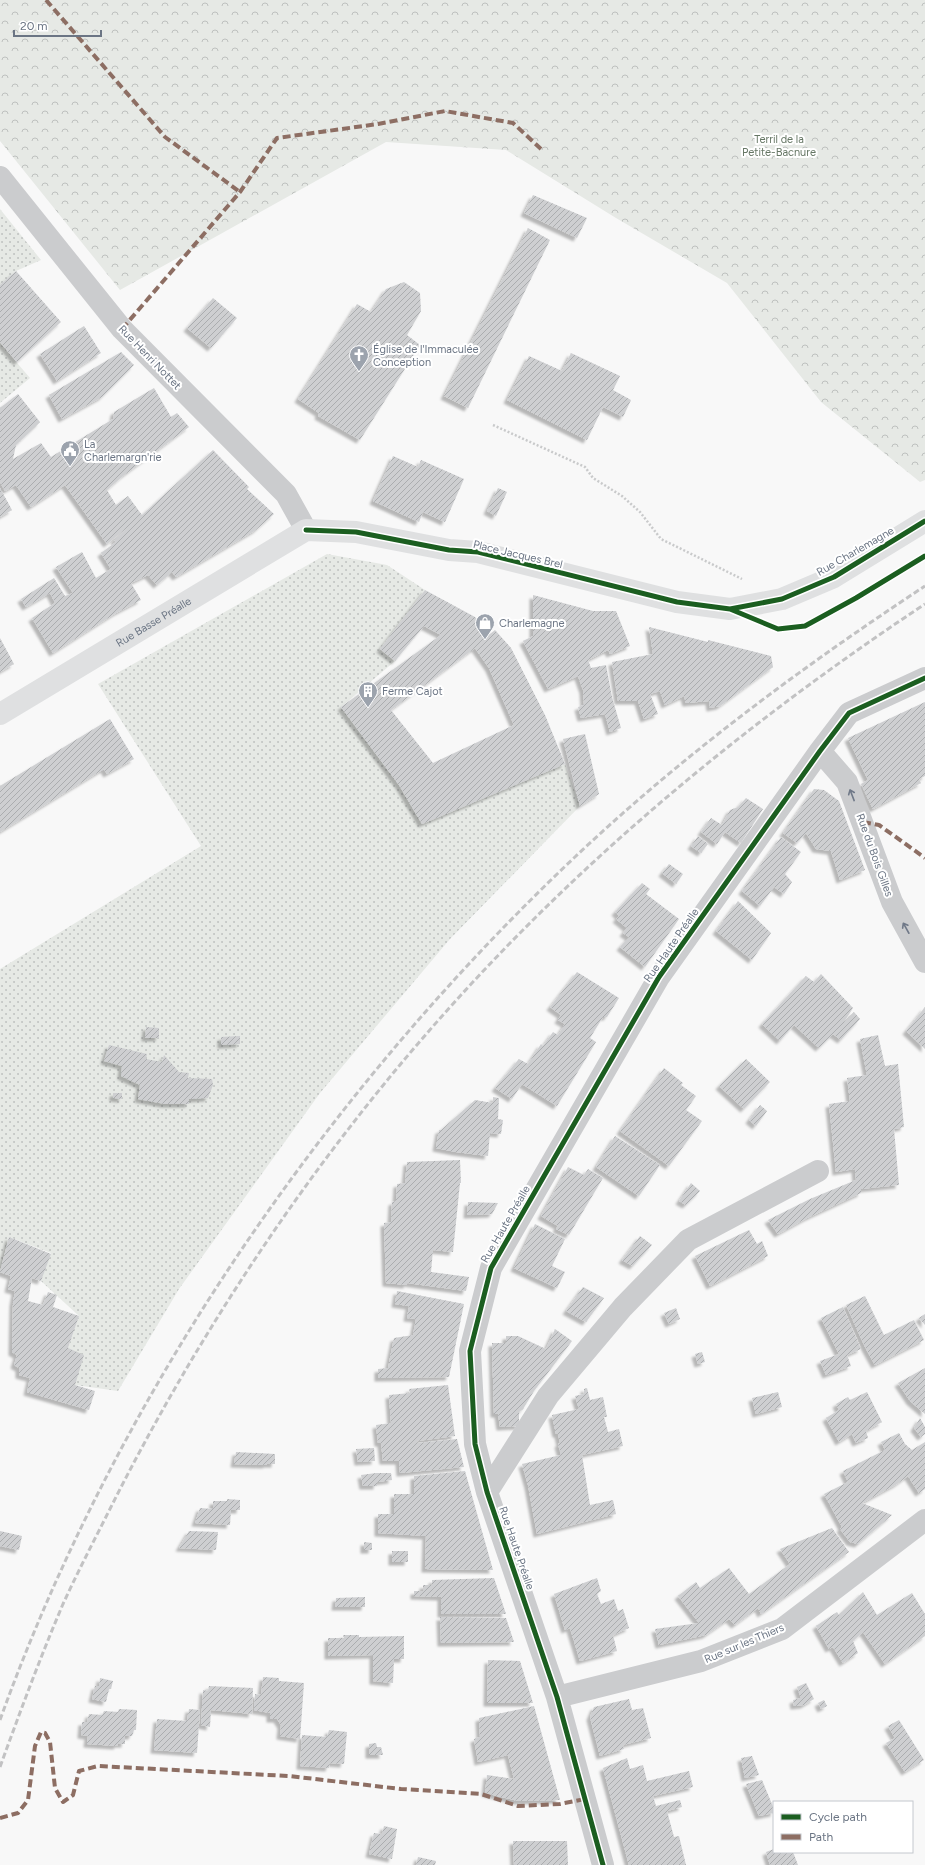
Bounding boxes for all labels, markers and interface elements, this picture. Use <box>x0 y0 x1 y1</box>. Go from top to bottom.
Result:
scale bar <box>14 12 101 38</box>
text: 20 m <box>20 19 48 33</box>
park label: Terril de la Petite-Bacnure <box>742 133 816 159</box>
street label: Rue Henri Nottet <box>116 322 184 392</box>
place label: Église de l'Immaculée Conception <box>373 343 478 369</box>
church icon: Église de l'Immaculée Conception <box>348 344 370 372</box>
place label: La Charlemargn'rie <box>84 438 162 464</box>
public building icon: La Charlemargn'rie <box>59 439 81 467</box>
street label: Rue Charlemagne <box>814 524 896 579</box>
street label: Place Jacques Brel <box>472 538 564 571</box>
street label: Rue Basse Préalle <box>114 595 194 650</box>
shop icon: Charlemagne <box>474 612 496 640</box>
place label: Charlemagne <box>499 617 564 630</box>
building icon: Ferme Cajot <box>357 680 379 708</box>
place label: Ferme Cajot <box>382 685 443 698</box>
one-way arrow <box>848 789 856 801</box>
street label: Rue du Bois Gilles <box>853 812 896 898</box>
street label: Rue Haute Préalle <box>641 906 702 985</box>
one-way arrow <box>902 922 910 934</box>
street label: Rue Haute Préalle <box>478 1183 533 1265</box>
street label: Rue Haute Préalle <box>496 1505 537 1591</box>
street label: Rue sur les Thiers <box>702 1621 786 1666</box>
legend <box>773 1801 913 1853</box>
text: Cycle path <box>809 1810 867 1824</box>
text: Path <box>809 1830 833 1844</box>

